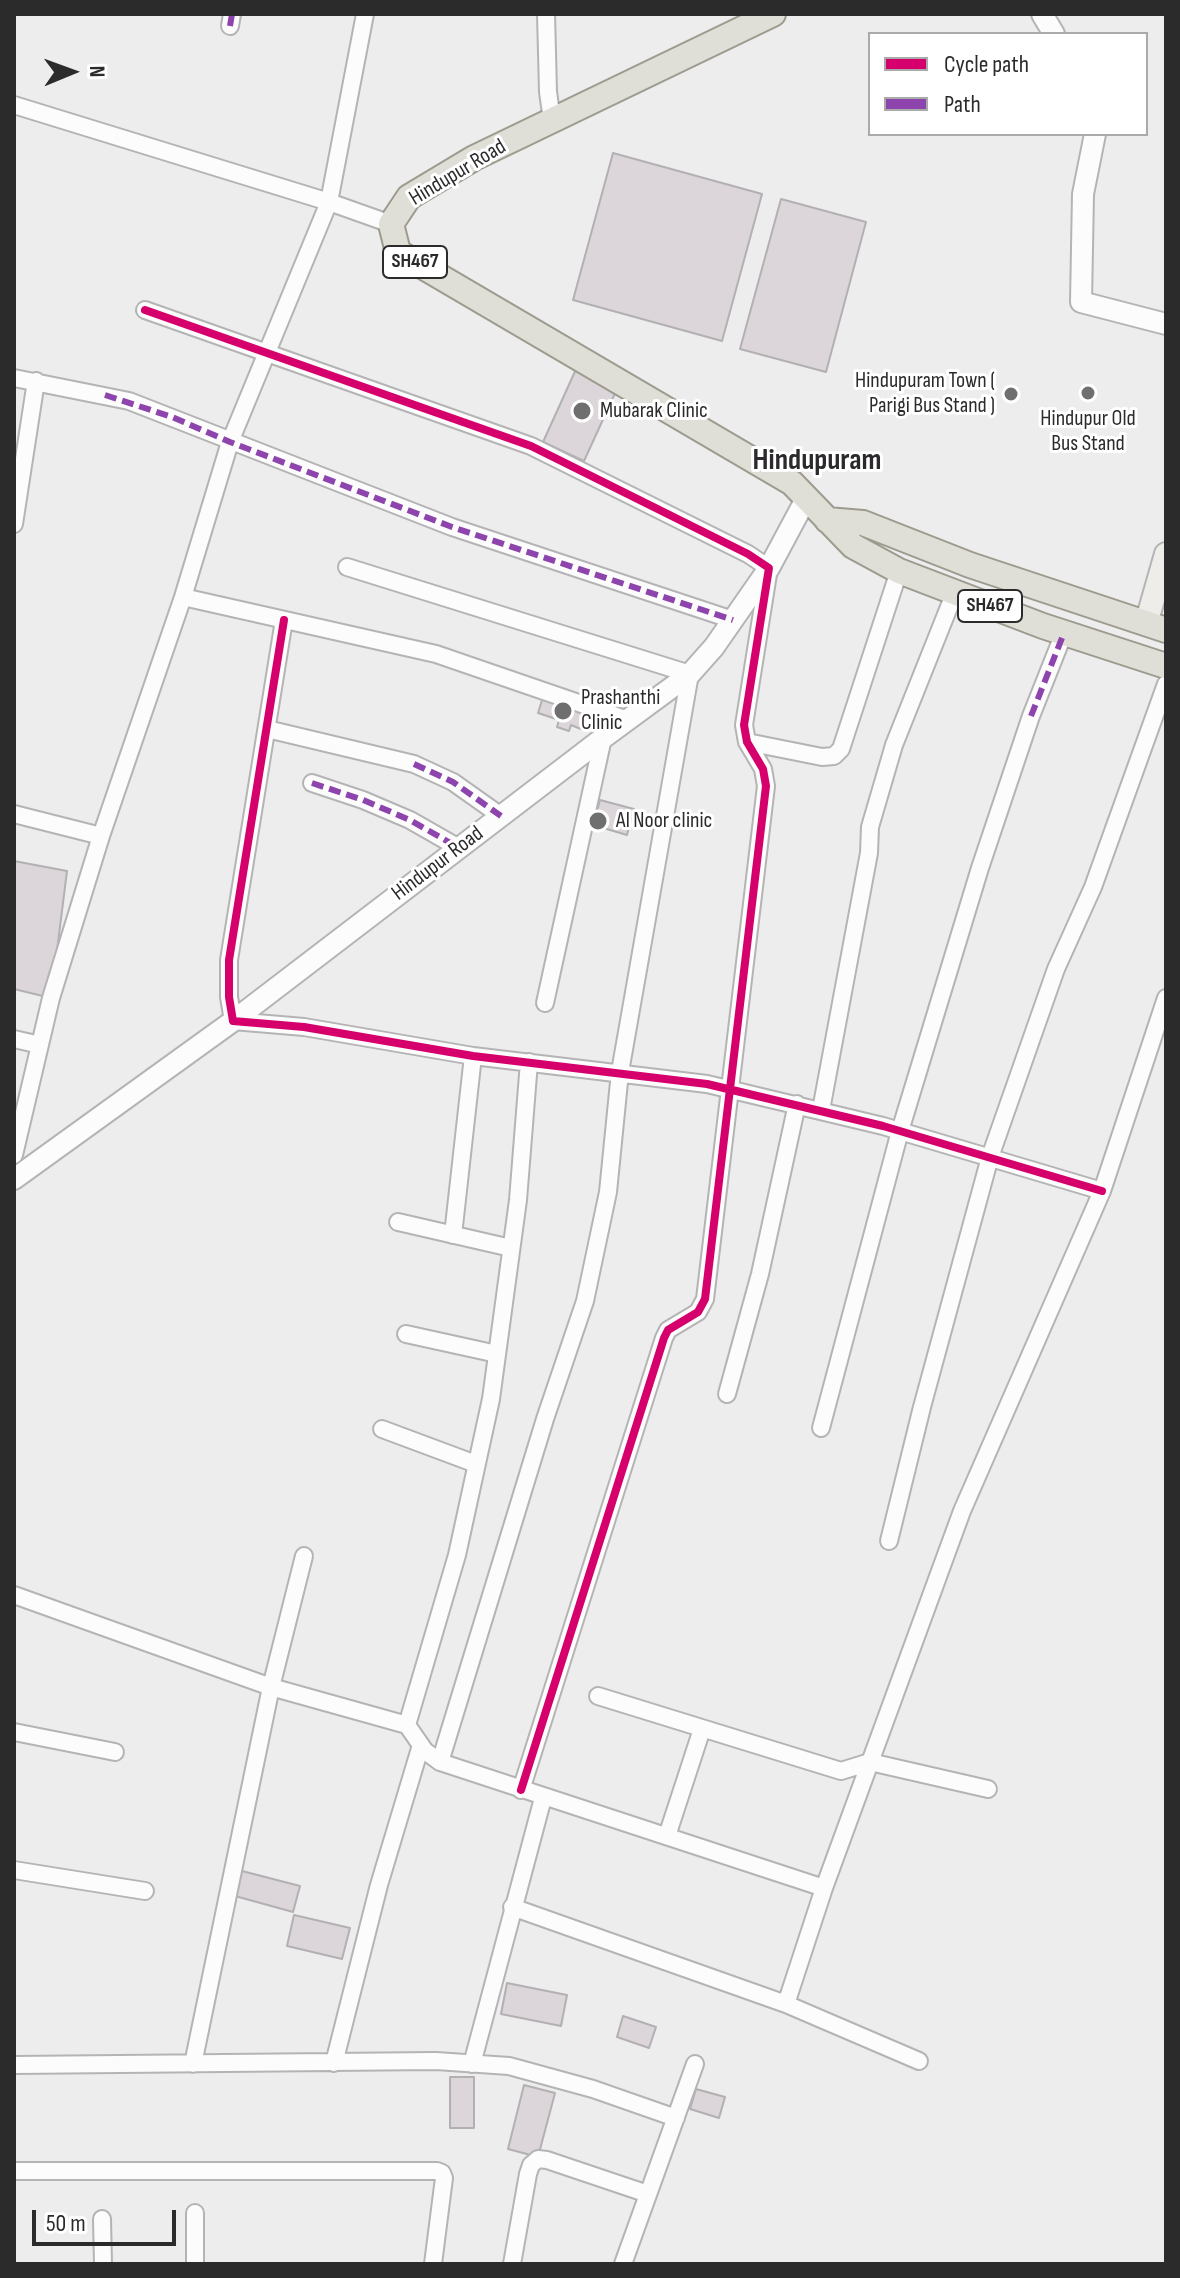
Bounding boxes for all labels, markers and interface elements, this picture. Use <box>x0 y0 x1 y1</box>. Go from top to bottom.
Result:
north arrow <box>32 32 112 112</box>
legend <box>868 32 1148 136</box>
text: Cycle path <box>944 50 1029 79</box>
text: N <box>83 65 110 78</box>
text: Path <box>944 90 981 119</box>
street label: Hindupur Road <box>405 134 511 212</box>
road number: SH467 <box>383 246 447 278</box>
place label: Hindupuram Town ( Parigi Bus Stand ) <box>855 368 995 420</box>
marker: Hindupur Old Bus Stand <box>1079 384 1097 402</box>
marker: Hindupuram Town ( Parigi Bus Stand ) <box>1002 385 1020 403</box>
place label: Mubarak Clinic <box>600 398 708 424</box>
marker: Mubarak Clinic <box>571 400 593 422</box>
place label: Hindupur Old Bus Stand <box>1040 406 1136 458</box>
district label: Hindupuram <box>753 443 881 479</box>
road number: SH467 <box>958 590 1022 622</box>
place label: Prashanthi Clinic <box>581 685 660 736</box>
marker: Prashanthi Clinic <box>552 700 574 722</box>
place label: Al Noor clinic <box>616 808 712 834</box>
marker: Al Noor clinic <box>587 810 609 832</box>
street label: Hindupur Road <box>387 821 489 907</box>
scale bar <box>36 2194 180 2244</box>
text: 50 m <box>46 2209 86 2238</box>

